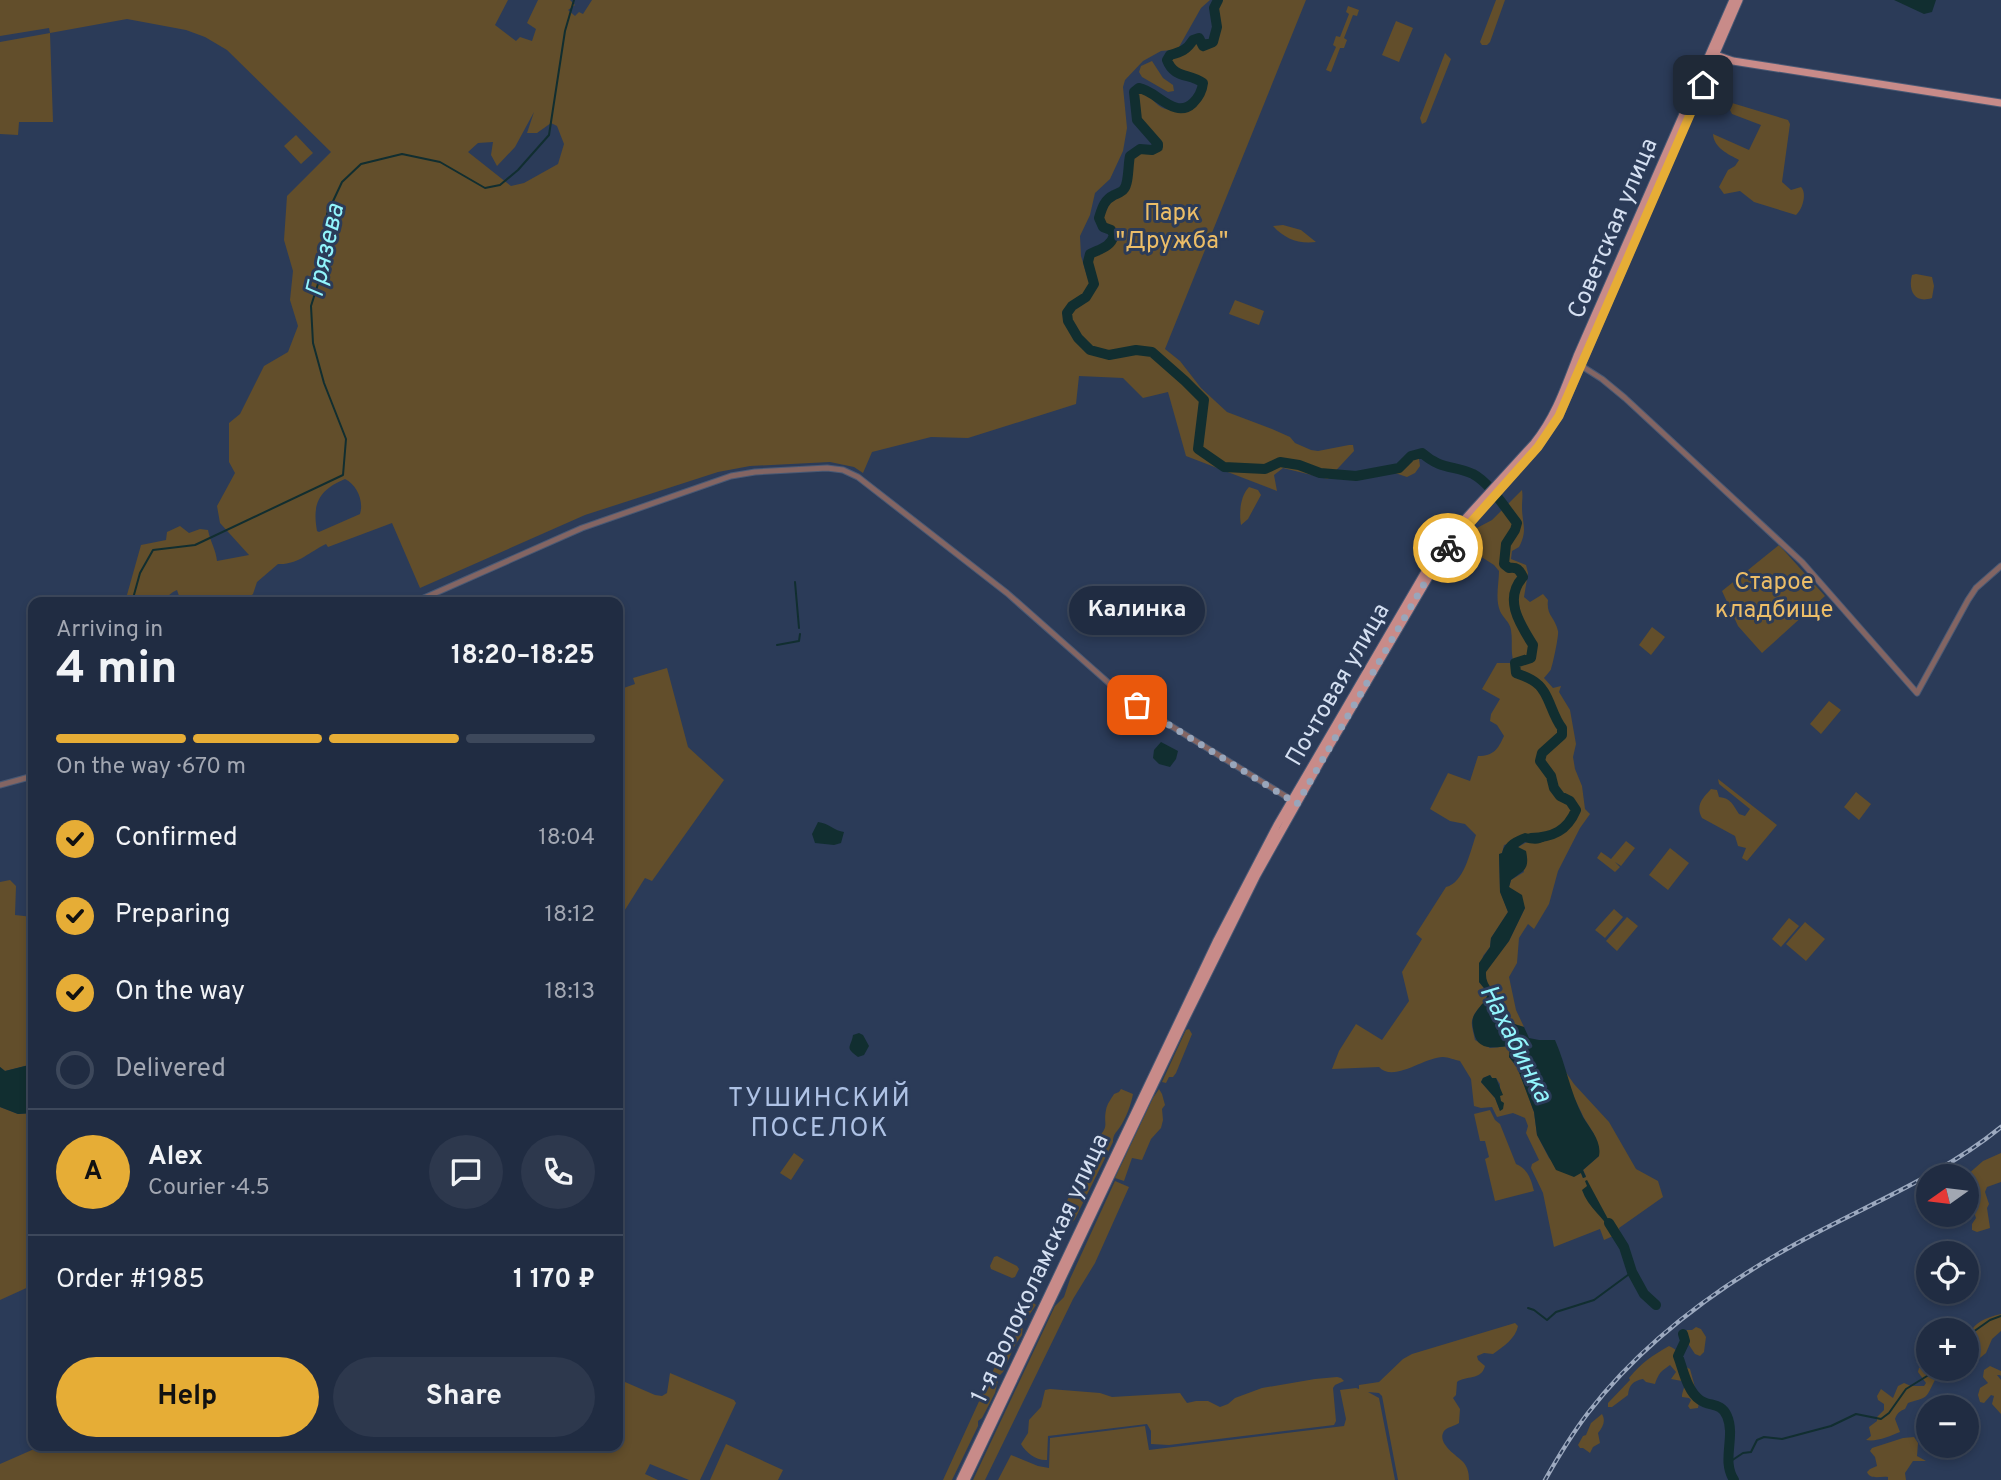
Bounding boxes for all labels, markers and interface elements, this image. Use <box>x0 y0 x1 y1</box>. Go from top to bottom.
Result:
pin <box>1673 55 1733 115</box>
icon: home <box>1684 66 1722 104</box>
street label: Советская улица <box>1562 134 1665 324</box>
park label: Парк "Дружба" <box>1116 199 1228 257</box>
water label: Грязева <box>300 200 353 300</box>
courier <box>1413 513 1483 583</box>
icon: bike <box>1429 529 1467 567</box>
park label: Старое кладбище <box>1715 568 1833 626</box>
callout: Калинка <box>1069 586 1205 635</box>
text: Калинка <box>1088 596 1186 625</box>
street label: Почтовая улица <box>1280 598 1397 772</box>
text: Arriving in <box>56 616 163 645</box>
text: 18:20–18:25 <box>451 640 595 673</box>
text: 4 min <box>56 641 178 700</box>
pin <box>1107 675 1167 735</box>
icon: bag <box>1118 686 1156 724</box>
text: On the way · 670 m <box>56 753 246 782</box>
icon: check <box>56 820 94 858</box>
text: Confirmed <box>115 822 238 855</box>
text: 18:04 <box>538 824 595 853</box>
icon: check <box>56 897 94 935</box>
text: Preparing <box>115 899 230 932</box>
text: 18:12 <box>545 901 595 930</box>
icon: check <box>56 974 94 1012</box>
text: On the way <box>115 976 245 1009</box>
text: 18:13 <box>545 978 595 1007</box>
water label: Нахабинка <box>1471 979 1559 1109</box>
text: Delivered <box>115 1053 226 1086</box>
district label: ТУШИНСКИЙ ПОСЕЛОК <box>728 1081 912 1146</box>
street label: 1-я Волоколамская улица <box>965 1129 1116 1408</box>
button: chat <box>429 1135 503 1209</box>
button: phone <box>521 1135 595 1209</box>
text: Alex <box>148 1141 203 1174</box>
text: A <box>84 1156 102 1189</box>
north arrow <box>1916 1164 1979 1227</box>
map controls <box>1916 1164 1979 1458</box>
text: Courier · 4.5 <box>148 1174 270 1203</box>
button: locate <box>1916 1241 1979 1304</box>
text: Order #1985 <box>56 1264 205 1297</box>
text: 1 170 ₽ <box>513 1264 595 1297</box>
button: + <box>1916 1318 1979 1381</box>
button: Help <box>56 1357 319 1437</box>
button: Share <box>333 1357 595 1437</box>
button: − <box>1916 1395 1979 1458</box>

